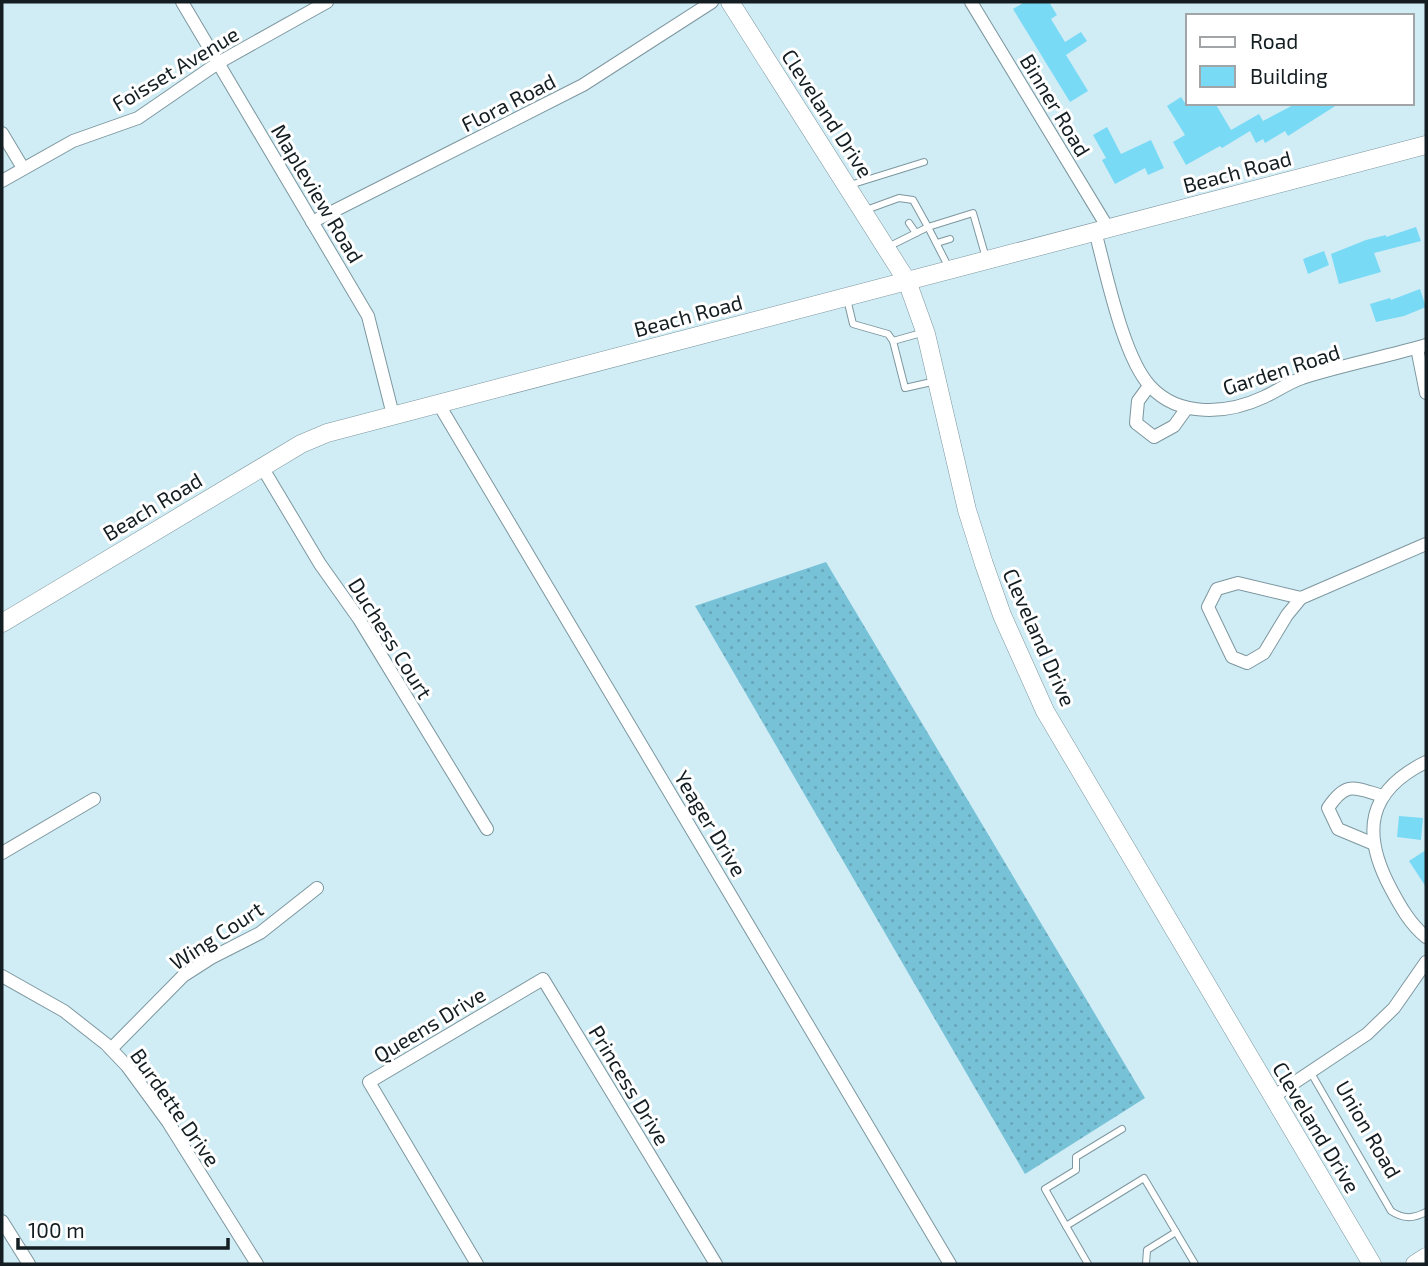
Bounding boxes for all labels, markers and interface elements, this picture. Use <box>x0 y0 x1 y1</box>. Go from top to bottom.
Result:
legend <box>1186 14 1414 105</box>
street label: Foisset Avenue <box>107 20 243 116</box>
text: Road <box>1250 28 1298 53</box>
street label: Cleveland Drive <box>777 44 879 182</box>
street label: Binner Road <box>1016 49 1096 161</box>
text: Building <box>1250 63 1328 88</box>
street label: Flora Road <box>457 68 559 136</box>
street label: Mapleview Road <box>267 119 369 267</box>
street label: Beach Road <box>1180 145 1294 197</box>
street label: Beach Road <box>631 289 745 341</box>
street label: Garden Road <box>1219 338 1343 400</box>
street label: Beach Road <box>98 467 206 545</box>
street label: Cleveland Drive <box>998 564 1082 710</box>
street label: Duchess Court <box>344 573 438 703</box>
street label: Yeager Drive <box>670 766 752 880</box>
street label: Wing Court <box>165 896 267 974</box>
street label: Queens Drive <box>369 981 490 1068</box>
street label: Princess Drive <box>584 1020 676 1150</box>
street label: Burdette Drive <box>126 1043 226 1171</box>
street label: Cleveland Drive <box>1268 1057 1366 1197</box>
street label: Union Road <box>1331 1076 1407 1182</box>
scale bar <box>18 1206 228 1250</box>
text: 100 m <box>28 1217 85 1242</box>

